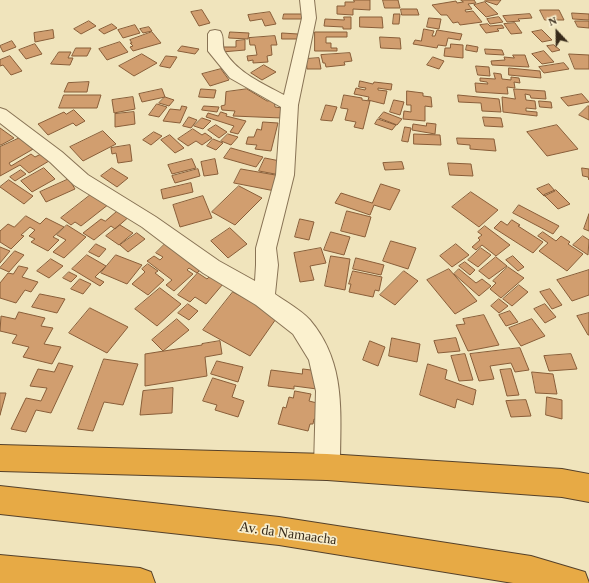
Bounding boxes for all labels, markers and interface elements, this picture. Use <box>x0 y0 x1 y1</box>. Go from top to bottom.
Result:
north arrow <box>537 12 577 52</box>
text: N <box>547 14 558 28</box>
street label: Av. da Namaacha <box>238 519 338 549</box>

